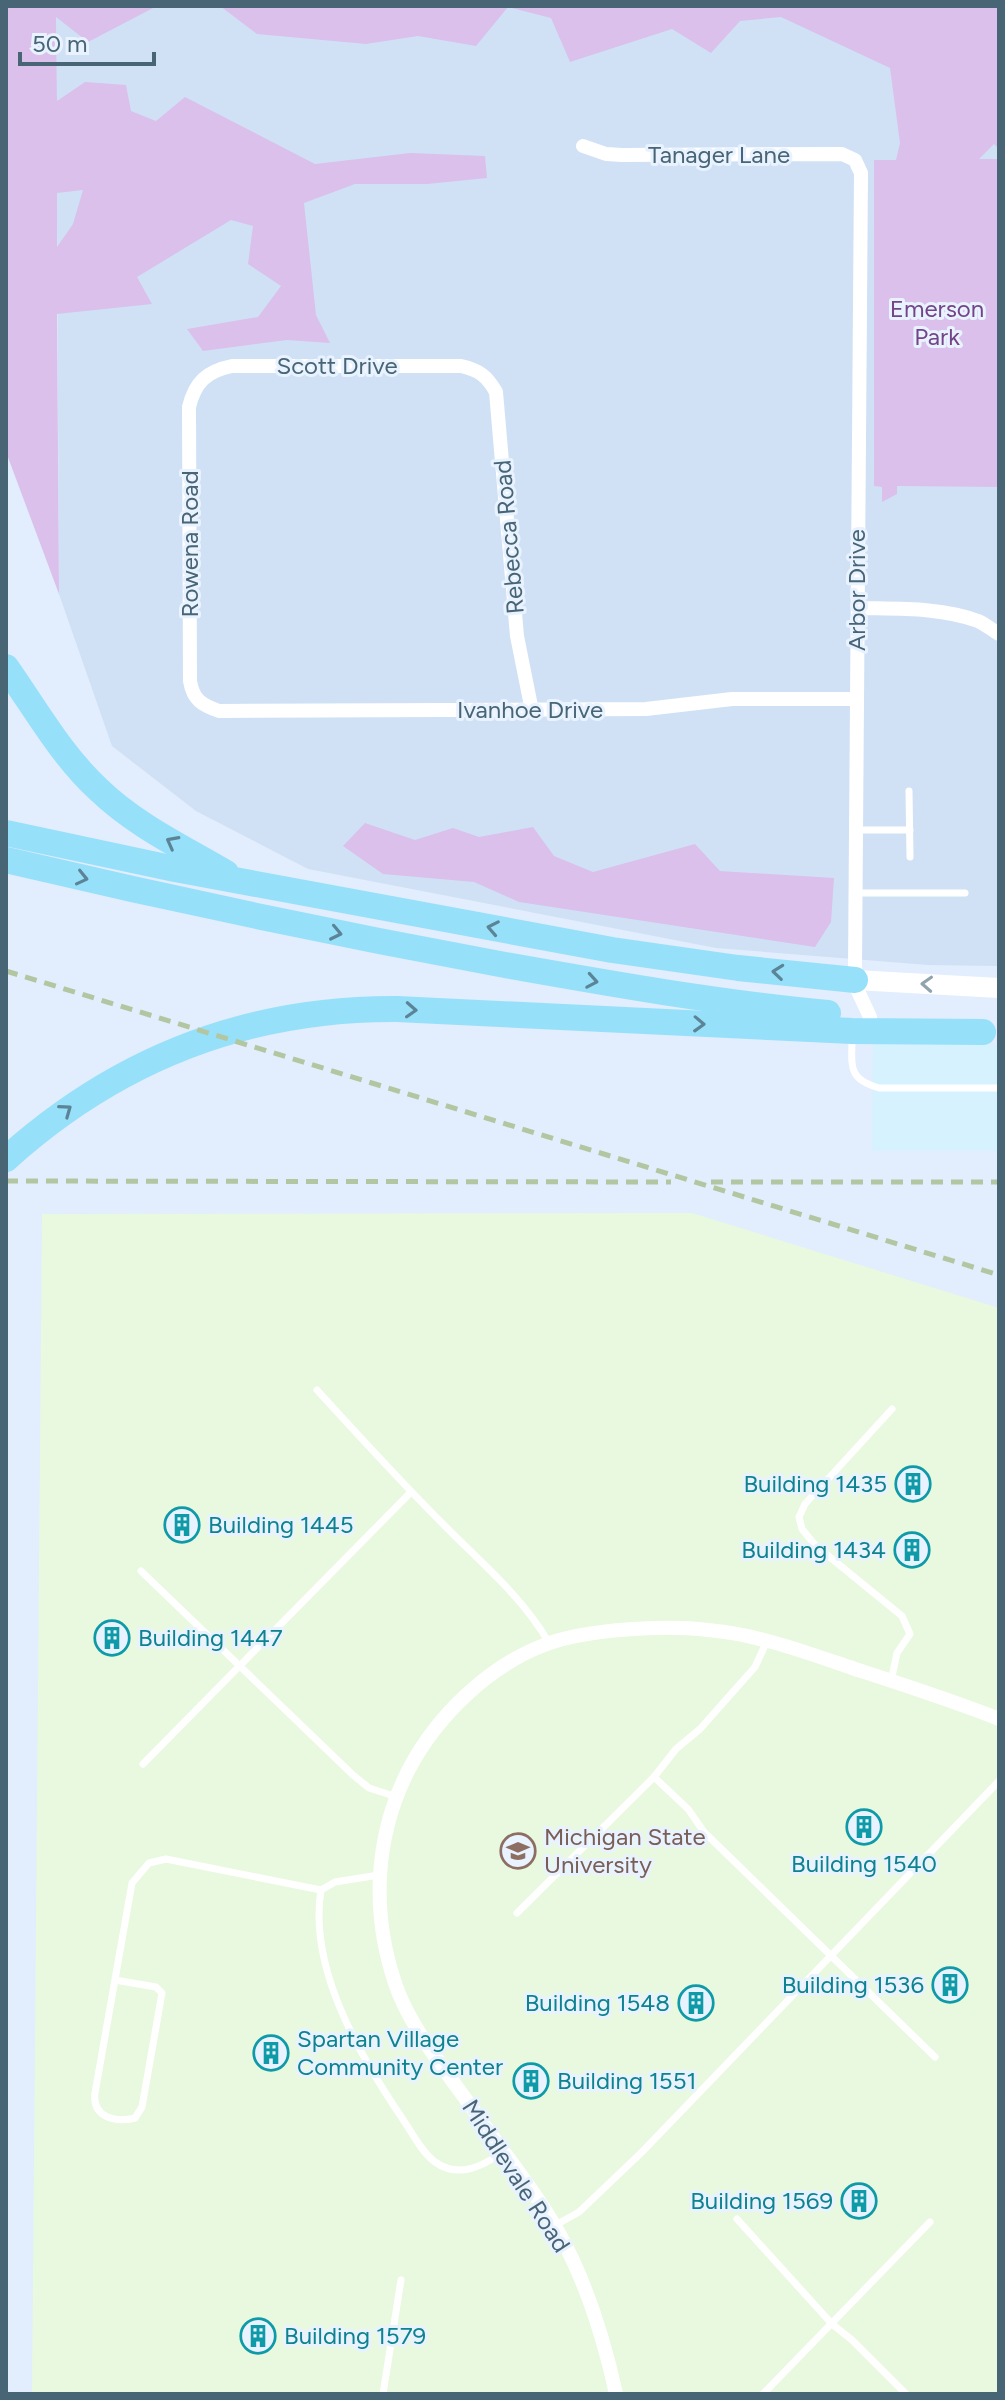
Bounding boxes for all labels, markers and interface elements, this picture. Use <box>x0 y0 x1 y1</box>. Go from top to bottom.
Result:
scale bar <box>20 16 154 66</box>
text: 50 m <box>32 29 88 58</box>
street label: Tanager Lane <box>648 140 790 169</box>
park label: Emerson Park <box>890 294 984 351</box>
street label: Scott Drive <box>276 351 398 380</box>
street label: Rebecca Road <box>487 459 530 615</box>
street label: Rowena Road <box>175 470 204 618</box>
street label: Arbor Drive <box>842 529 871 651</box>
street label: Ivanhoe Drive <box>457 695 603 724</box>
one-way arrow <box>166 836 181 852</box>
one-way arrow <box>75 869 88 886</box>
one-way arrow <box>487 921 500 938</box>
one-way arrow <box>329 924 342 941</box>
one-way arrow <box>771 964 784 981</box>
one-way arrow <box>585 971 598 988</box>
one-way arrow <box>920 976 933 993</box>
one-way arrow <box>405 1001 418 1018</box>
one-way arrow <box>693 1016 706 1033</box>
one-way arrow <box>57 1105 72 1119</box>
building icon: Building 1435 <box>894 1465 932 1503</box>
place label: Building 1435 <box>743 1469 887 1498</box>
building icon: Building 1445 <box>163 1506 201 1544</box>
place label: Building 1445 <box>208 1510 353 1539</box>
building icon: Building 1434 <box>893 1531 931 1569</box>
place label: Building 1434 <box>741 1535 886 1564</box>
building icon: Building 1447 <box>93 1619 131 1657</box>
place label: Building 1447 <box>138 1623 283 1652</box>
building icon: Building 1540 <box>845 1808 883 1846</box>
place label: Michigan State University <box>544 1822 706 1879</box>
school or university icon: Michigan State University <box>499 1832 537 1870</box>
place label: Building 1540 <box>791 1849 937 1878</box>
building icon: Building 1536 <box>931 1966 969 2004</box>
place label: Building 1536 <box>782 1970 924 1999</box>
building icon: Building 1548 <box>677 1984 715 2022</box>
place label: Building 1548 <box>525 1988 670 2017</box>
place label: Spartan Village Community Center <box>297 2024 503 2081</box>
building icon: Spartan Village Community Center <box>252 2034 290 2072</box>
building icon: Building 1551 <box>512 2062 550 2100</box>
place label: Building 1551 <box>557 2066 696 2095</box>
street label: Middlevale Road <box>456 2094 577 2257</box>
building icon: Building 1569 <box>840 2182 878 2220</box>
place label: Building 1569 <box>690 2186 833 2215</box>
building icon: Building 1579 <box>239 2317 277 2355</box>
place label: Building 1579 <box>284 2321 426 2350</box>

